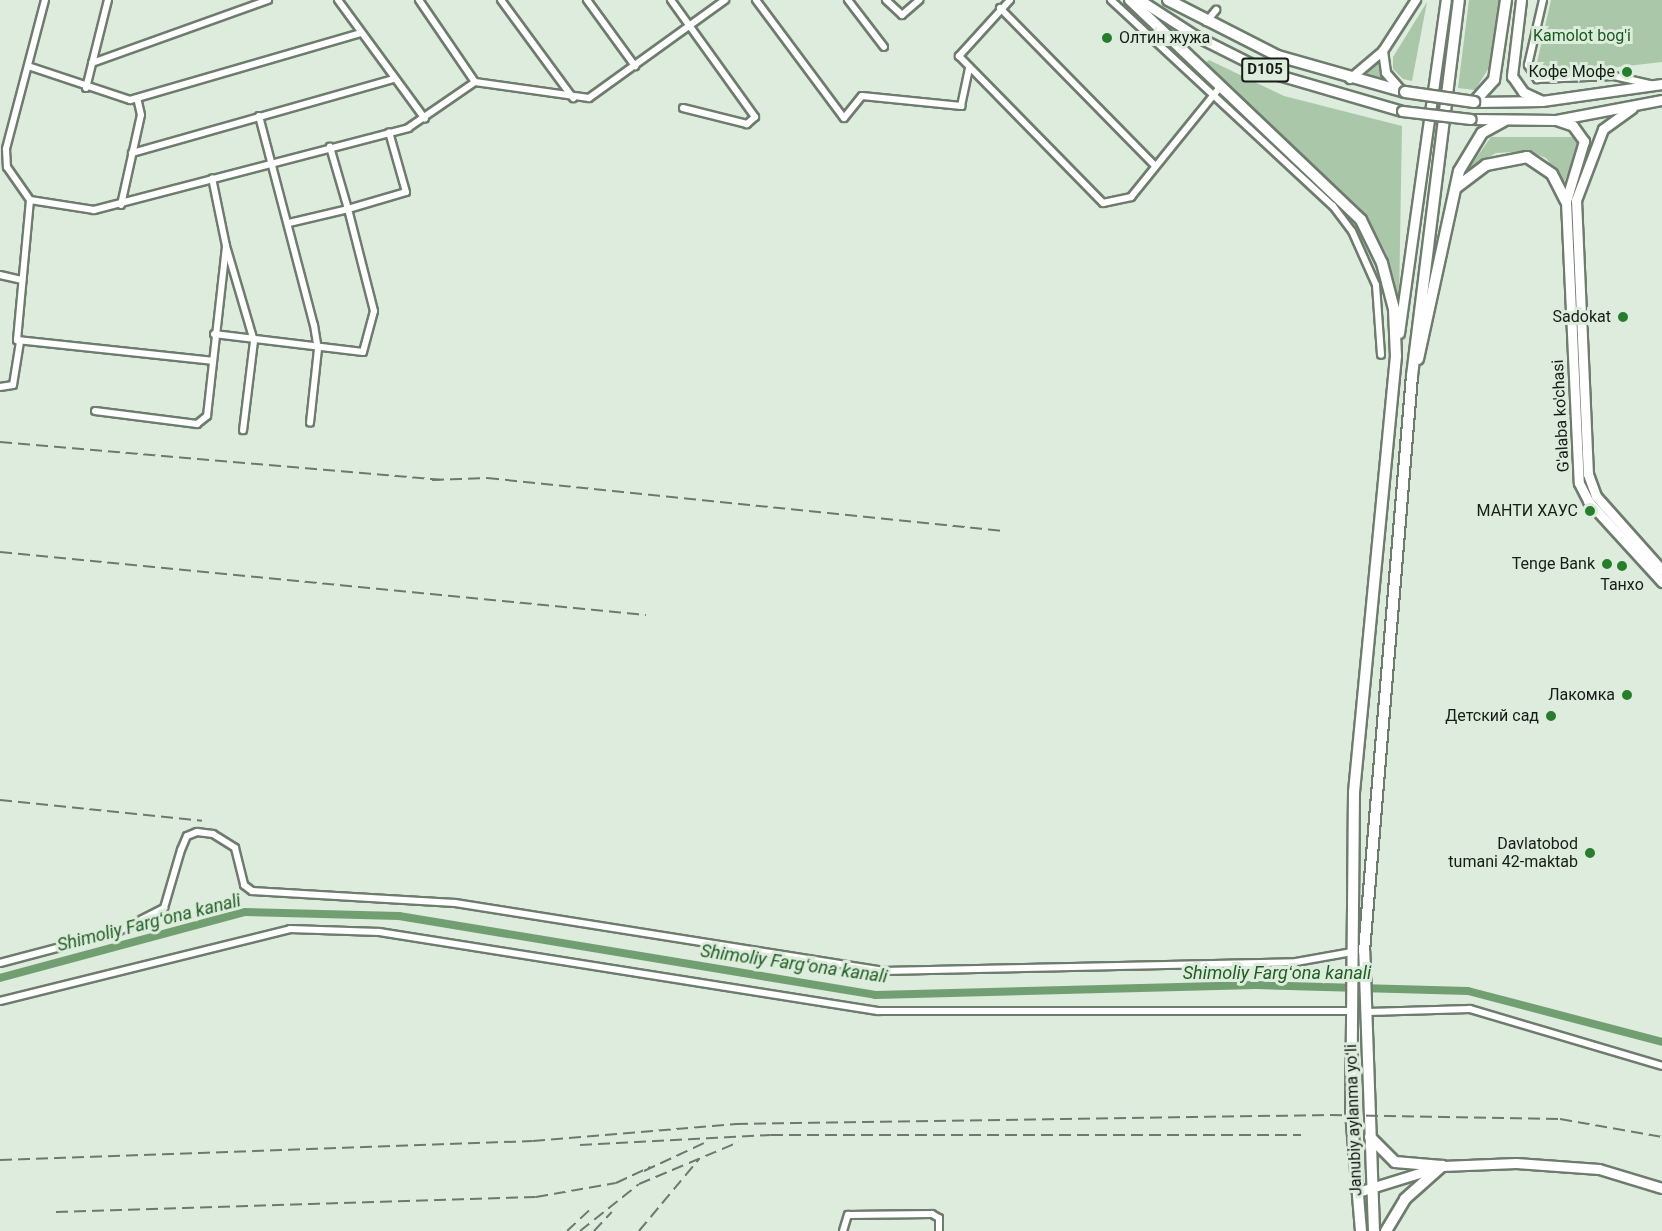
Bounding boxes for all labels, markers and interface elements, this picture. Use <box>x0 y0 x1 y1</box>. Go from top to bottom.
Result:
park label: Kamolot bog'i <box>1533 26 1631 46</box>
place label: Олтин жужа <box>1119 28 1210 48</box>
marker: Олтин жужа <box>1100 31 1114 45</box>
road number: D105 <box>1241 58 1289 82</box>
place label: Кофе Мофе <box>1529 62 1615 82</box>
marker: Кофе Мофе <box>1620 65 1634 79</box>
place label: Sadokat <box>1553 307 1611 327</box>
marker: Sadokat <box>1616 310 1630 324</box>
street label: G'alaba ko'chasi <box>1548 359 1574 473</box>
place label: МАНТИ ХАУС <box>1477 501 1578 521</box>
marker: МАНТИ ХАУС <box>1583 504 1597 518</box>
place label: Tenge Bank <box>1512 554 1595 574</box>
marker: Tenge Bank <box>1600 557 1614 571</box>
marker: Танхо <box>1615 559 1629 573</box>
place label: Танхо <box>1600 575 1644 595</box>
place label: Лакомка <box>1548 685 1615 705</box>
marker: Лакомка <box>1620 688 1634 702</box>
place label: Детский сад <box>1445 706 1539 726</box>
marker: Детский сад <box>1544 709 1558 723</box>
place label: Davlatobod tumani 42-maktab <box>1448 834 1578 872</box>
marker: Davlatobod tumani 42-maktab <box>1583 846 1597 860</box>
water label: Shimoliy Fargʻona kanali <box>55 890 243 956</box>
water label: Shimoliy Fargʻona kanali <box>699 940 889 988</box>
water label: Shimoliy Fargʻona kanali <box>1183 962 1371 984</box>
street label: Janubiy aylanma yoʻli <box>1342 1044 1366 1196</box>

